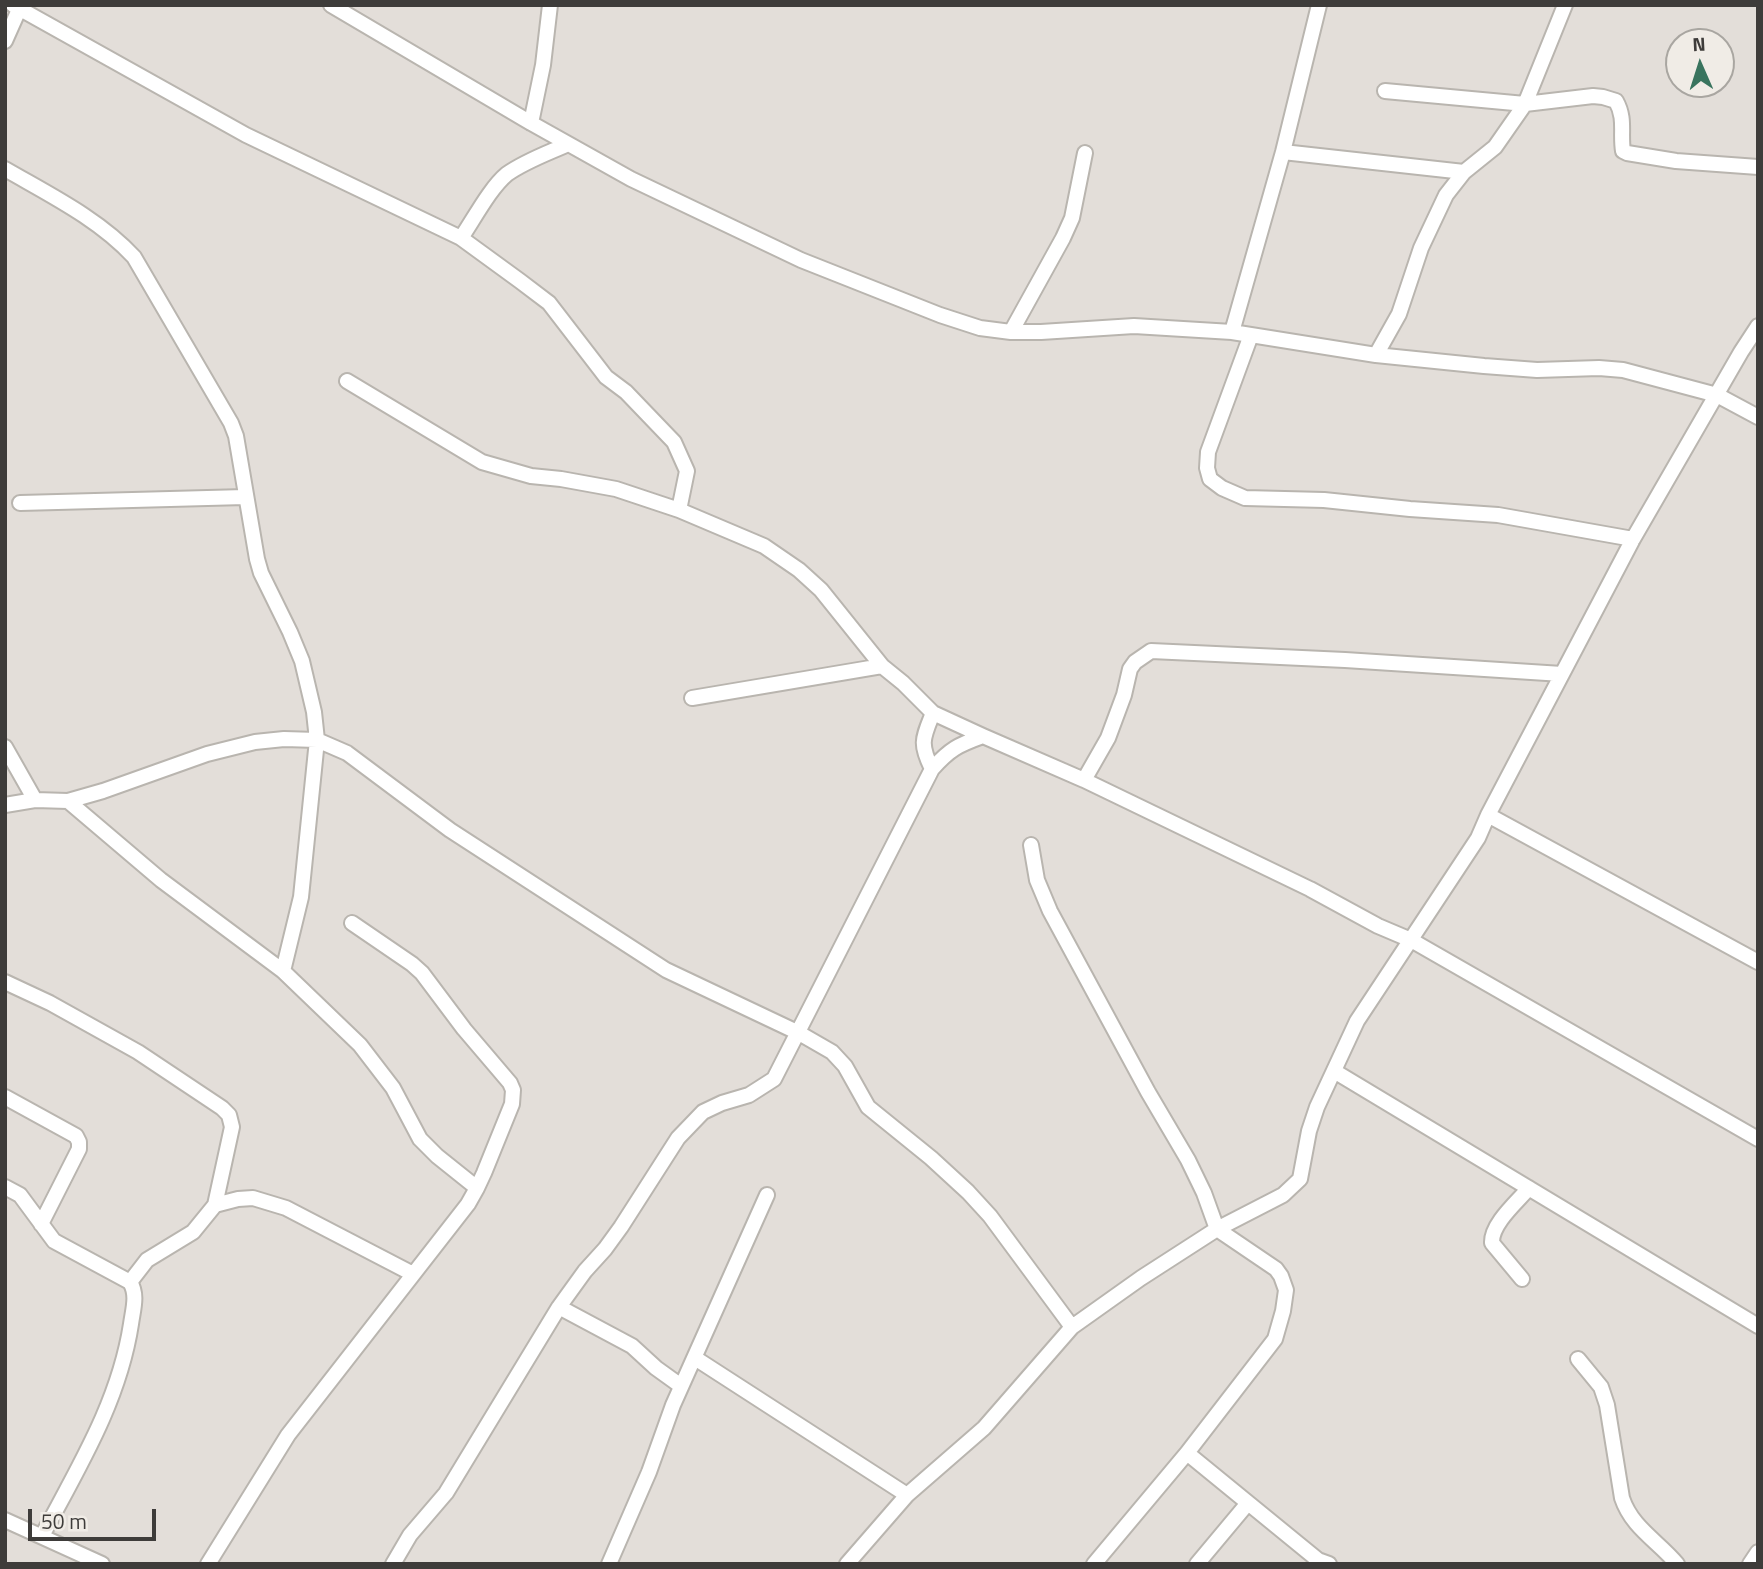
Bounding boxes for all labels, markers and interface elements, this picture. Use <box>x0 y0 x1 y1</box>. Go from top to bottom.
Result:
north arrow <box>1665 28 1735 98</box>
text: N <box>1692 29 1706 58</box>
scale bar <box>32 1496 159 1540</box>
text: 50 m <box>41 1505 87 1537</box>

